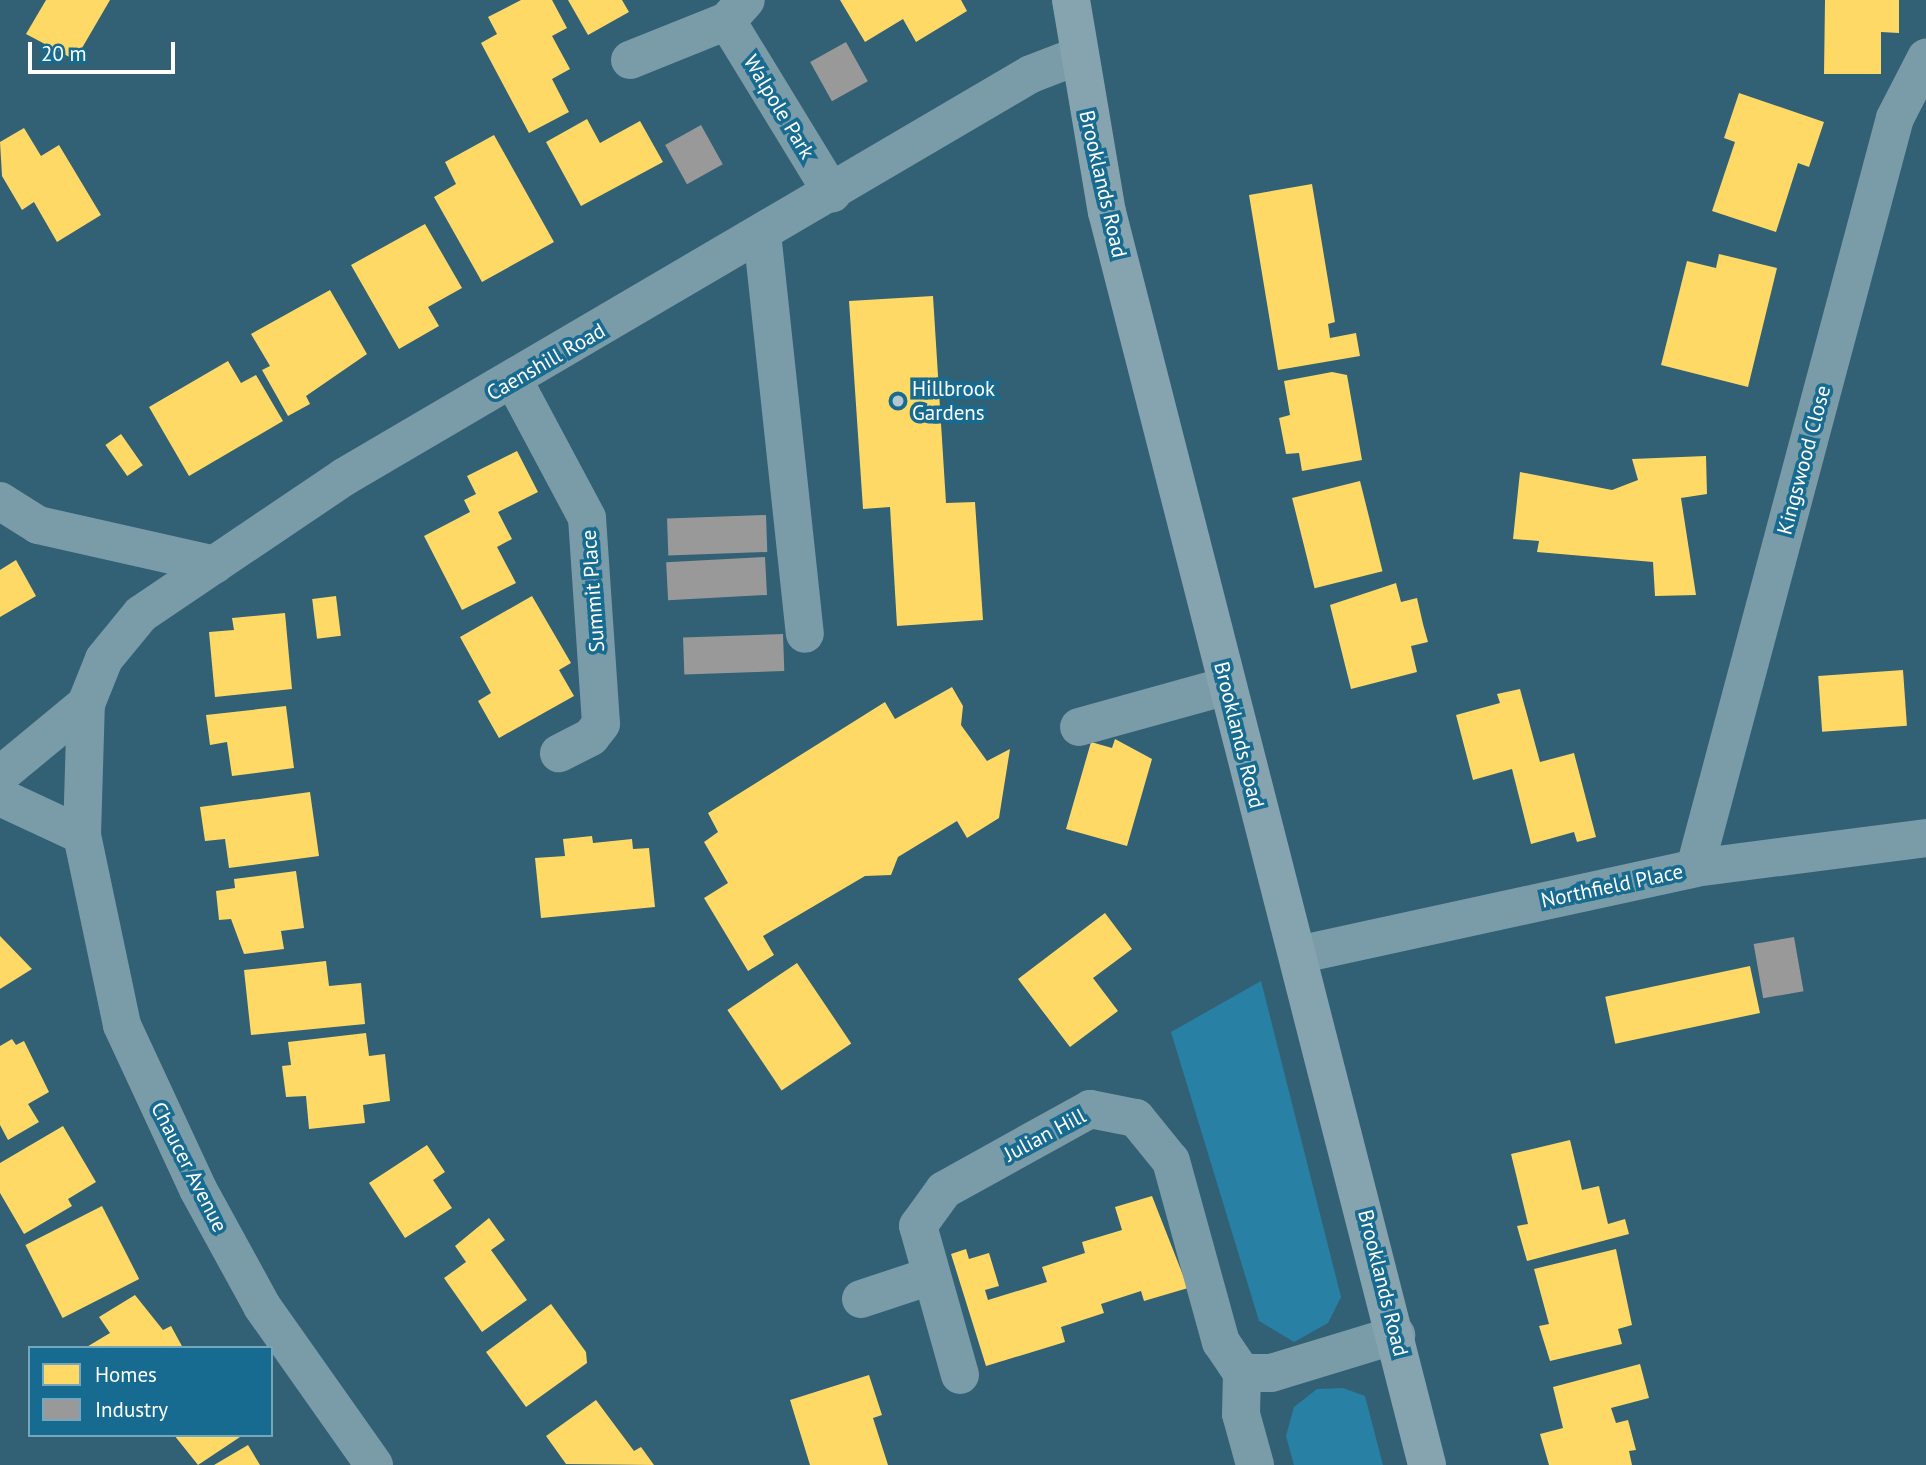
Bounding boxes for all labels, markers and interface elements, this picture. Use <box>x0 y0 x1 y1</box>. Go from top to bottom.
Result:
scale bar <box>32 28 178 72</box>
text: 20 m <box>41 40 87 67</box>
street label: Walpole Park <box>738 50 820 164</box>
street label: Brooklands Road <box>1074 108 1132 260</box>
street label: Caenshill Road <box>482 318 610 406</box>
place label: Hillbrook Gardens <box>912 376 995 426</box>
street label: Kingswood Close <box>1772 383 1836 537</box>
marker: Hillbrook Gardens <box>890 393 906 409</box>
street label: Summit Place <box>576 529 610 653</box>
street label: Brooklands Road <box>1209 659 1269 811</box>
street label: Northfield Place <box>1539 859 1685 913</box>
street label: Chaucer Avenue <box>145 1097 233 1237</box>
street label: Julian Hill <box>1000 1103 1090 1167</box>
street label: Brooklands Road <box>1353 1207 1413 1359</box>
legend <box>28 1346 273 1437</box>
text: Homes <box>95 1361 157 1388</box>
text: Industry <box>95 1396 168 1423</box>

